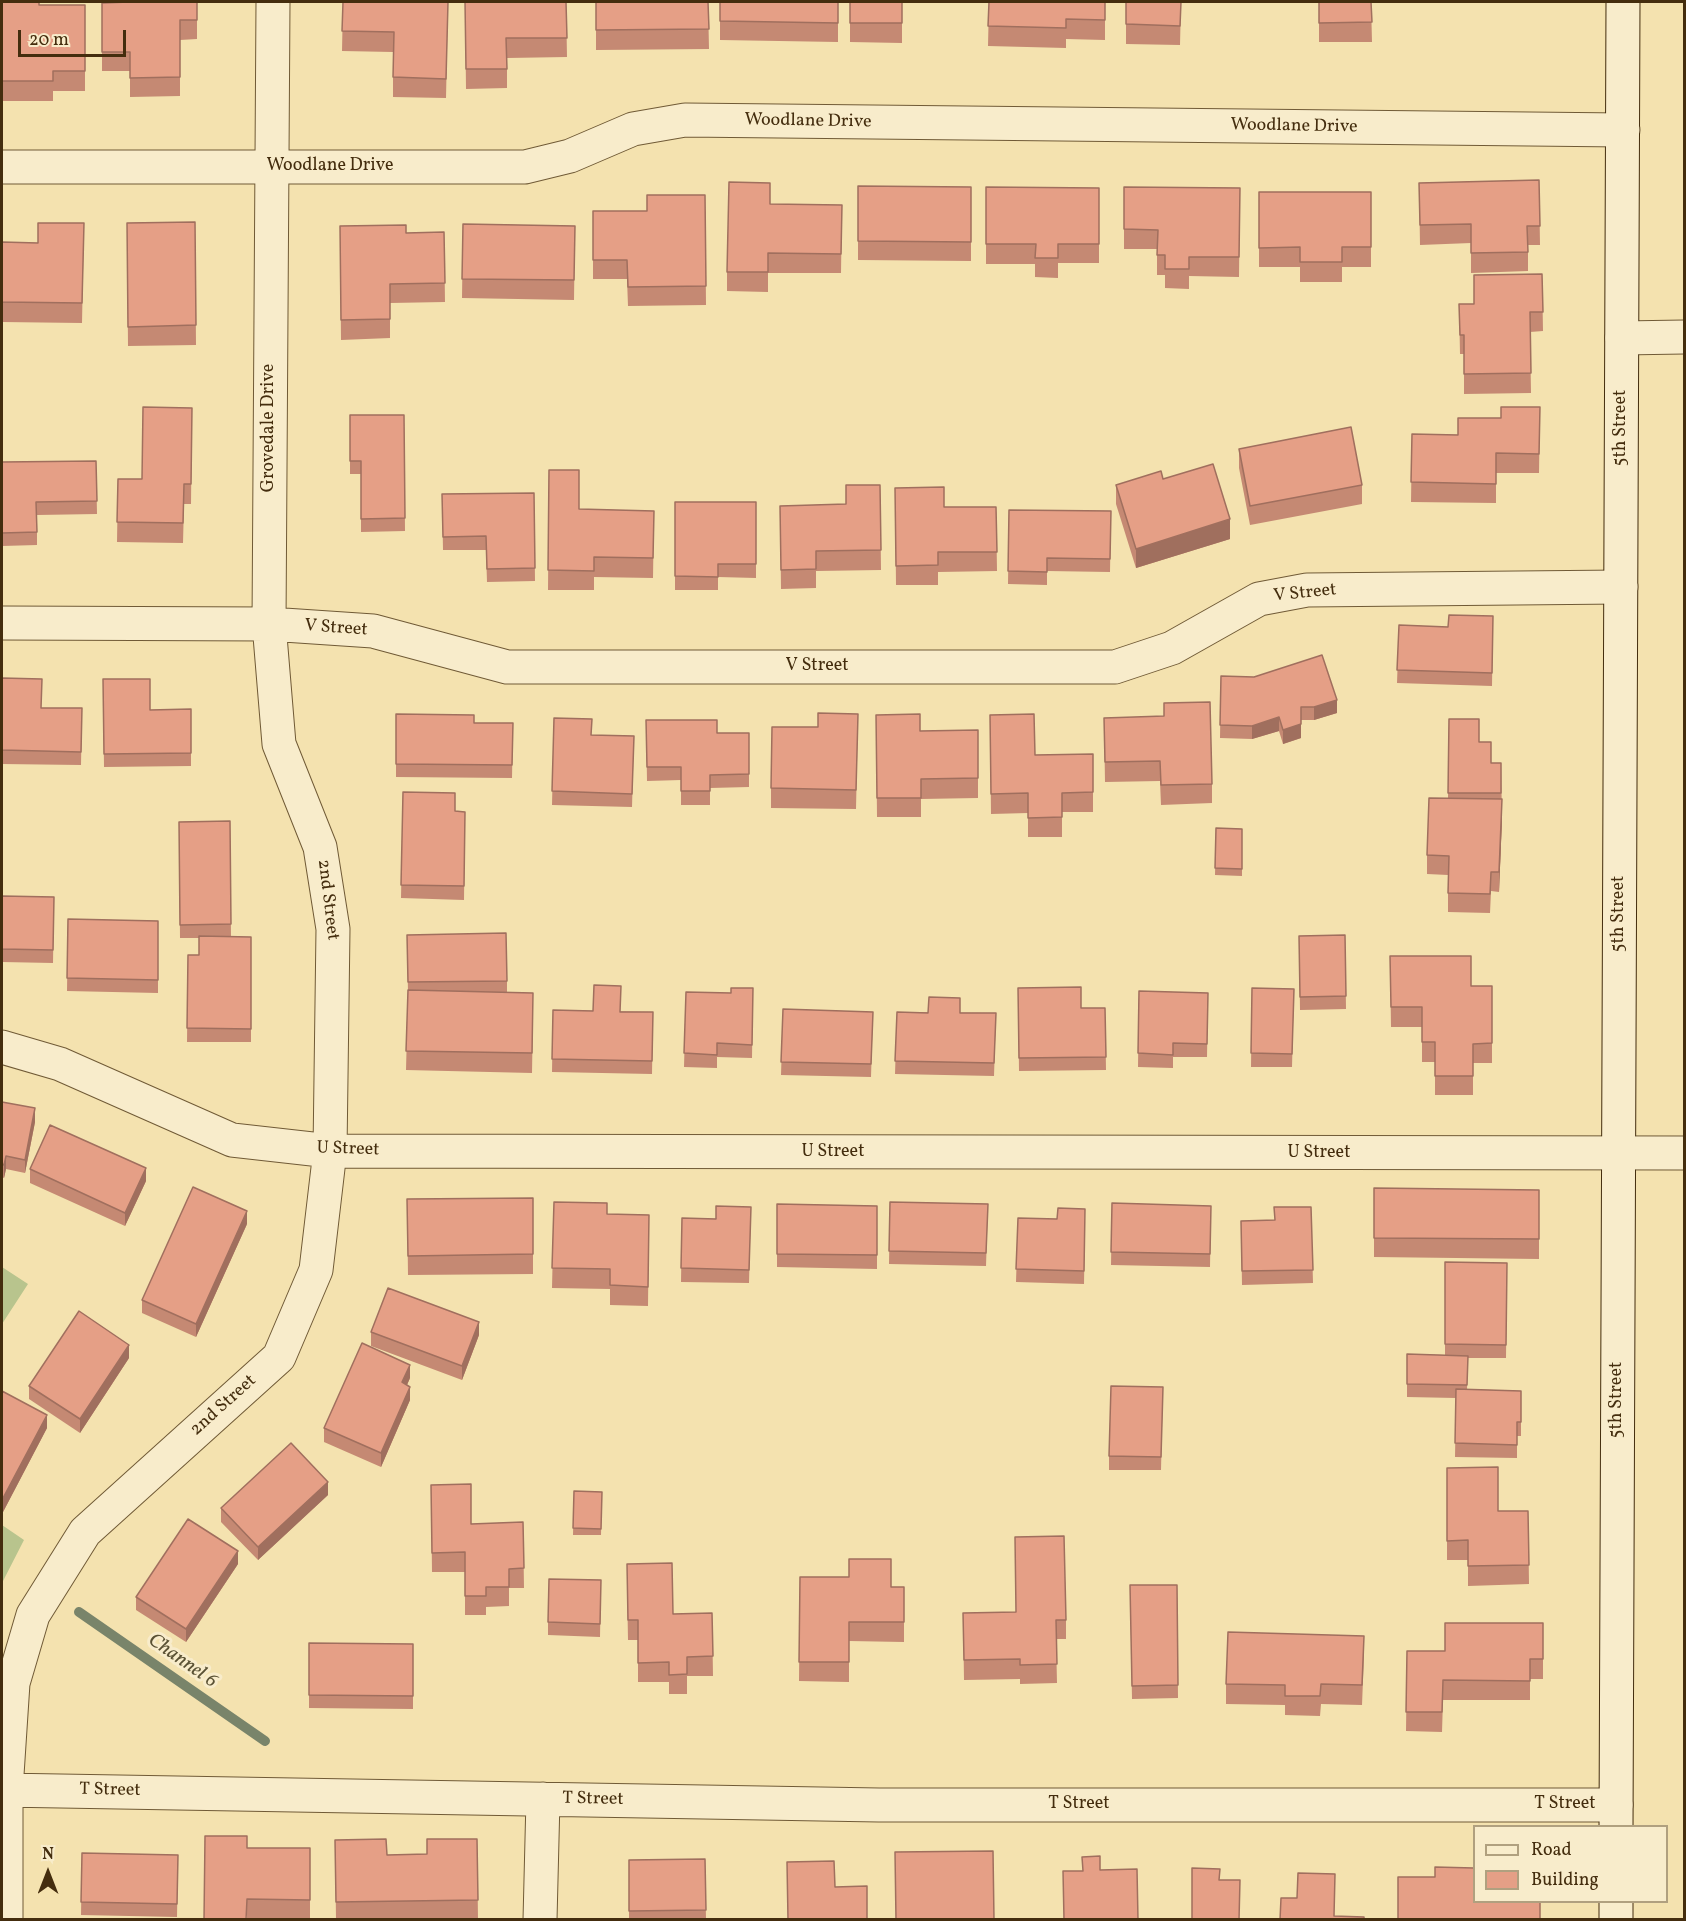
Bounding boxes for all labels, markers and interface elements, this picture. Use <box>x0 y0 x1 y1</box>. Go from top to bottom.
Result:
scale bar <box>21 18 129 56</box>
text: 20 m <box>29 28 69 53</box>
street label: Woodlane Drive <box>744 110 872 134</box>
street label: Woodlane Drive <box>1230 115 1358 139</box>
street label: Woodlane Drive <box>266 156 394 178</box>
street label: Grovedale Drive <box>259 364 281 492</box>
street label: 5th Street <box>1611 390 1633 466</box>
street label: V Street <box>1272 580 1338 608</box>
street label: V Street <box>304 616 368 642</box>
street label: V Street <box>785 656 849 678</box>
street label: 2nd Street <box>311 858 343 942</box>
street label: 5th Street <box>1609 876 1631 952</box>
street label: U Street <box>316 1138 380 1162</box>
street label: U Street <box>802 1142 864 1164</box>
street label: U Street <box>1288 1143 1350 1165</box>
street label: 5th Street <box>1607 1362 1629 1438</box>
street label: 2nd Street <box>187 1371 261 1441</box>
water label: Channel 6 <box>143 1629 221 1695</box>
street label: T Street <box>79 1780 141 1802</box>
street label: T Street <box>562 1789 624 1811</box>
street label: T Street <box>1048 1794 1110 1816</box>
street label: T Street <box>1534 1794 1596 1816</box>
legend <box>1473 1825 1668 1903</box>
text: Road <box>1531 1838 1572 1863</box>
north arrow <box>18 1843 78 1903</box>
text: N <box>42 1844 54 1866</box>
text: Building <box>1531 1868 1599 1893</box>

